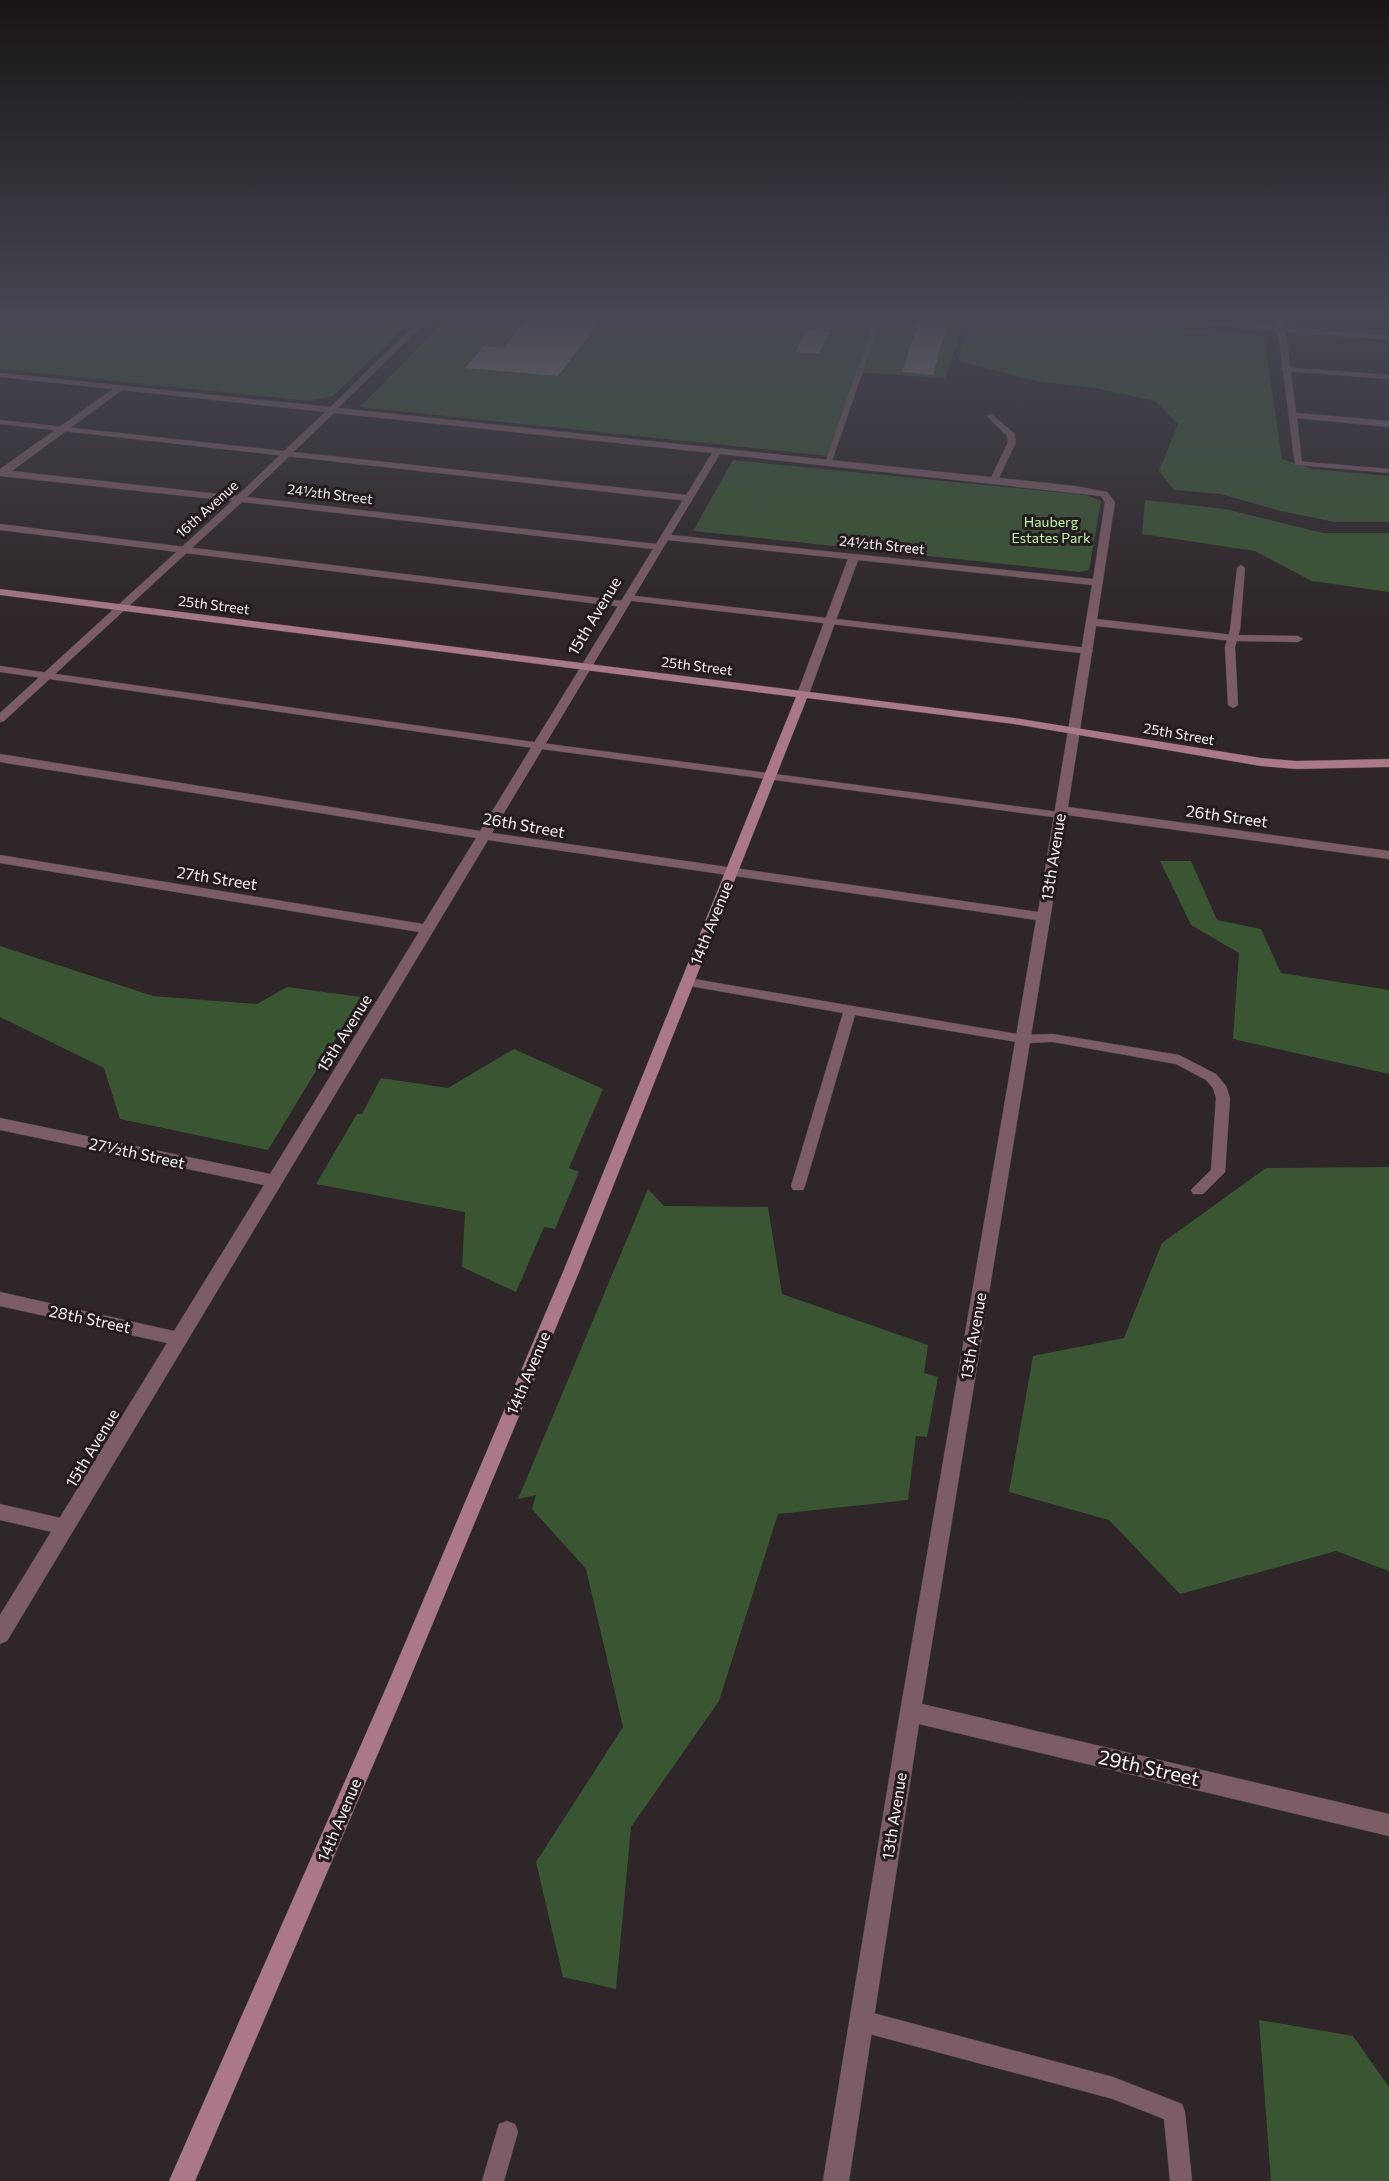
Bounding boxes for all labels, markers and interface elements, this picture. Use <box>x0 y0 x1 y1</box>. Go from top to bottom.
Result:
street label: 16th Avenue <box>172 476 241 541</box>
street label: 24½th Street <box>286 480 374 507</box>
park label: Hauberg Estates Park <box>1011 513 1091 546</box>
street label: 24½th Street <box>838 532 926 557</box>
street label: 15th Avenue <box>563 573 624 658</box>
street label: 25th Street <box>177 592 251 617</box>
street label: 25th Street <box>660 653 734 678</box>
street label: 25th Street <box>1142 719 1216 748</box>
street label: 26th Street <box>1185 800 1270 831</box>
street label: 26th Street <box>482 808 567 841</box>
street label: 13th Avenue <box>1036 812 1069 902</box>
street label: 27th Street <box>175 862 259 893</box>
street label: 14th Avenue <box>685 878 736 967</box>
street label: 15th Avenue <box>312 990 375 1075</box>
street label: 27½th Street <box>87 1133 187 1172</box>
street label: 13th Avenue <box>956 1291 990 1381</box>
street label: 28th Street <box>48 1301 133 1336</box>
street label: 14th Avenue <box>501 1328 554 1417</box>
street label: 15th Avenue <box>61 1405 122 1490</box>
street label: 29th Street <box>1096 1744 1202 1790</box>
street label: 13th Avenue <box>877 1771 910 1861</box>
street label: 14th Avenue <box>312 1775 365 1864</box>

